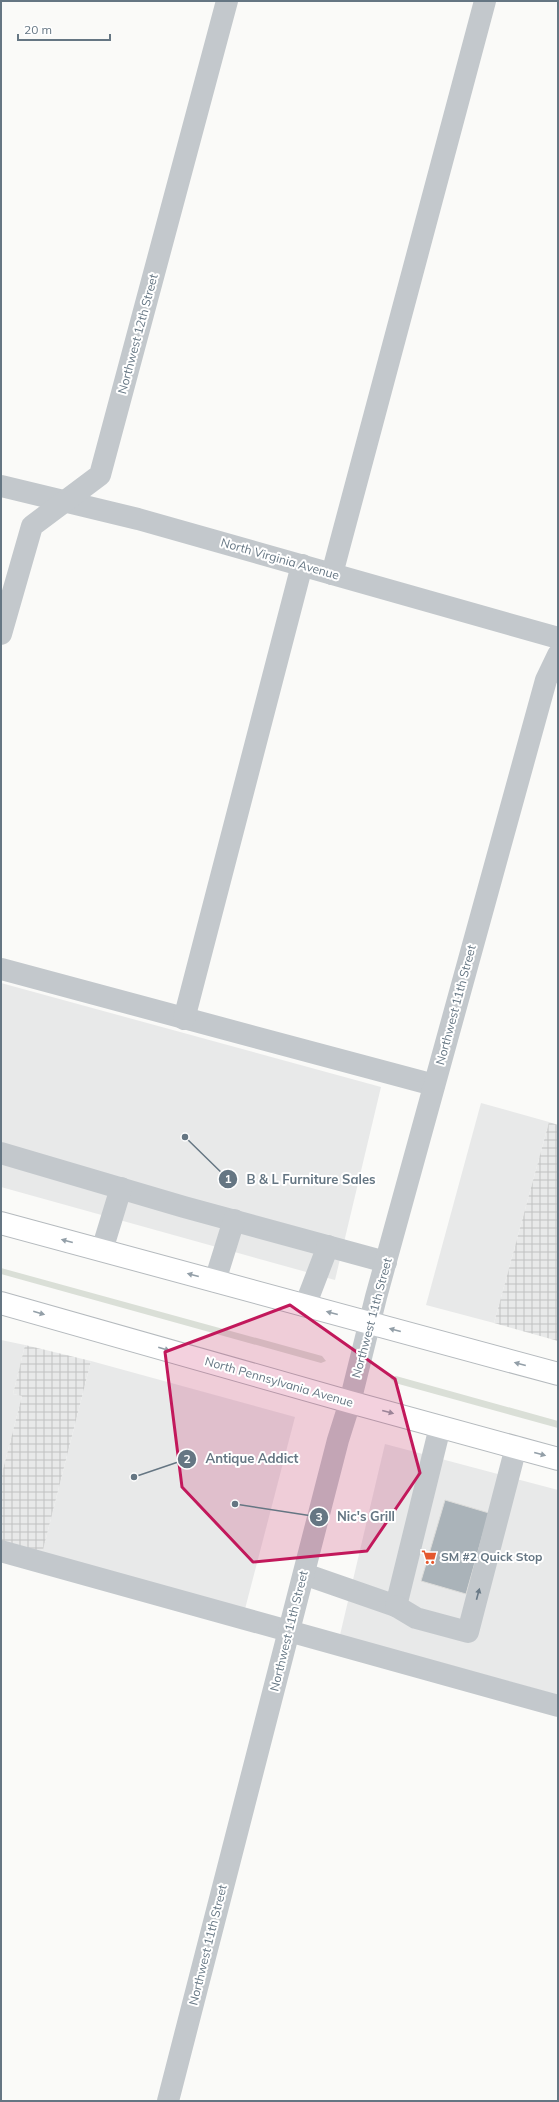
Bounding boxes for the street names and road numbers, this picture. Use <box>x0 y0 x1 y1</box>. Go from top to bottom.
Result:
street label: Northwest 12th Street <box>114 272 161 396</box>
street label: North Virginia Avenue <box>219 534 341 583</box>
street label: Northwest 11th Street <box>432 943 479 1067</box>
street label: Northwest 11th Street <box>348 1256 395 1380</box>
street label: North Pennsylvania Avenue <box>203 1353 355 1410</box>
street label: Northwest 11th Street <box>266 1569 311 1693</box>
street label: Northwest 11th Street <box>185 1883 230 2007</box>

